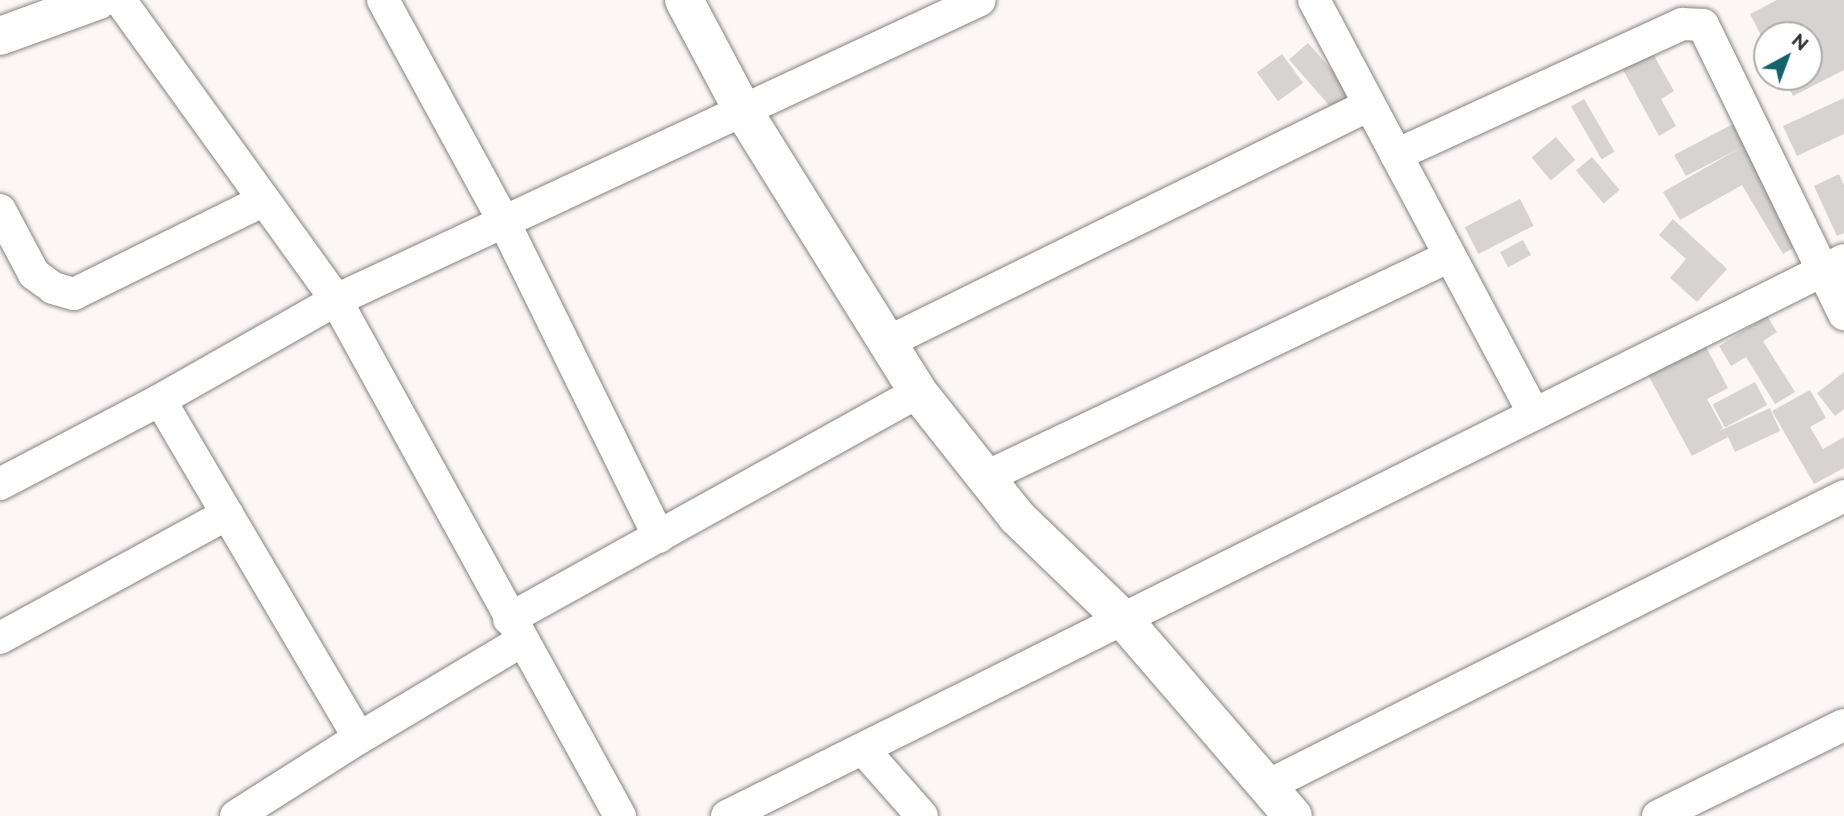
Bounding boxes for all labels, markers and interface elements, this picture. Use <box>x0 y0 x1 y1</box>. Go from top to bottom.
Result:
north arrow <box>1753 21 1823 91</box>
text: N <box>1788 29 1813 55</box>

